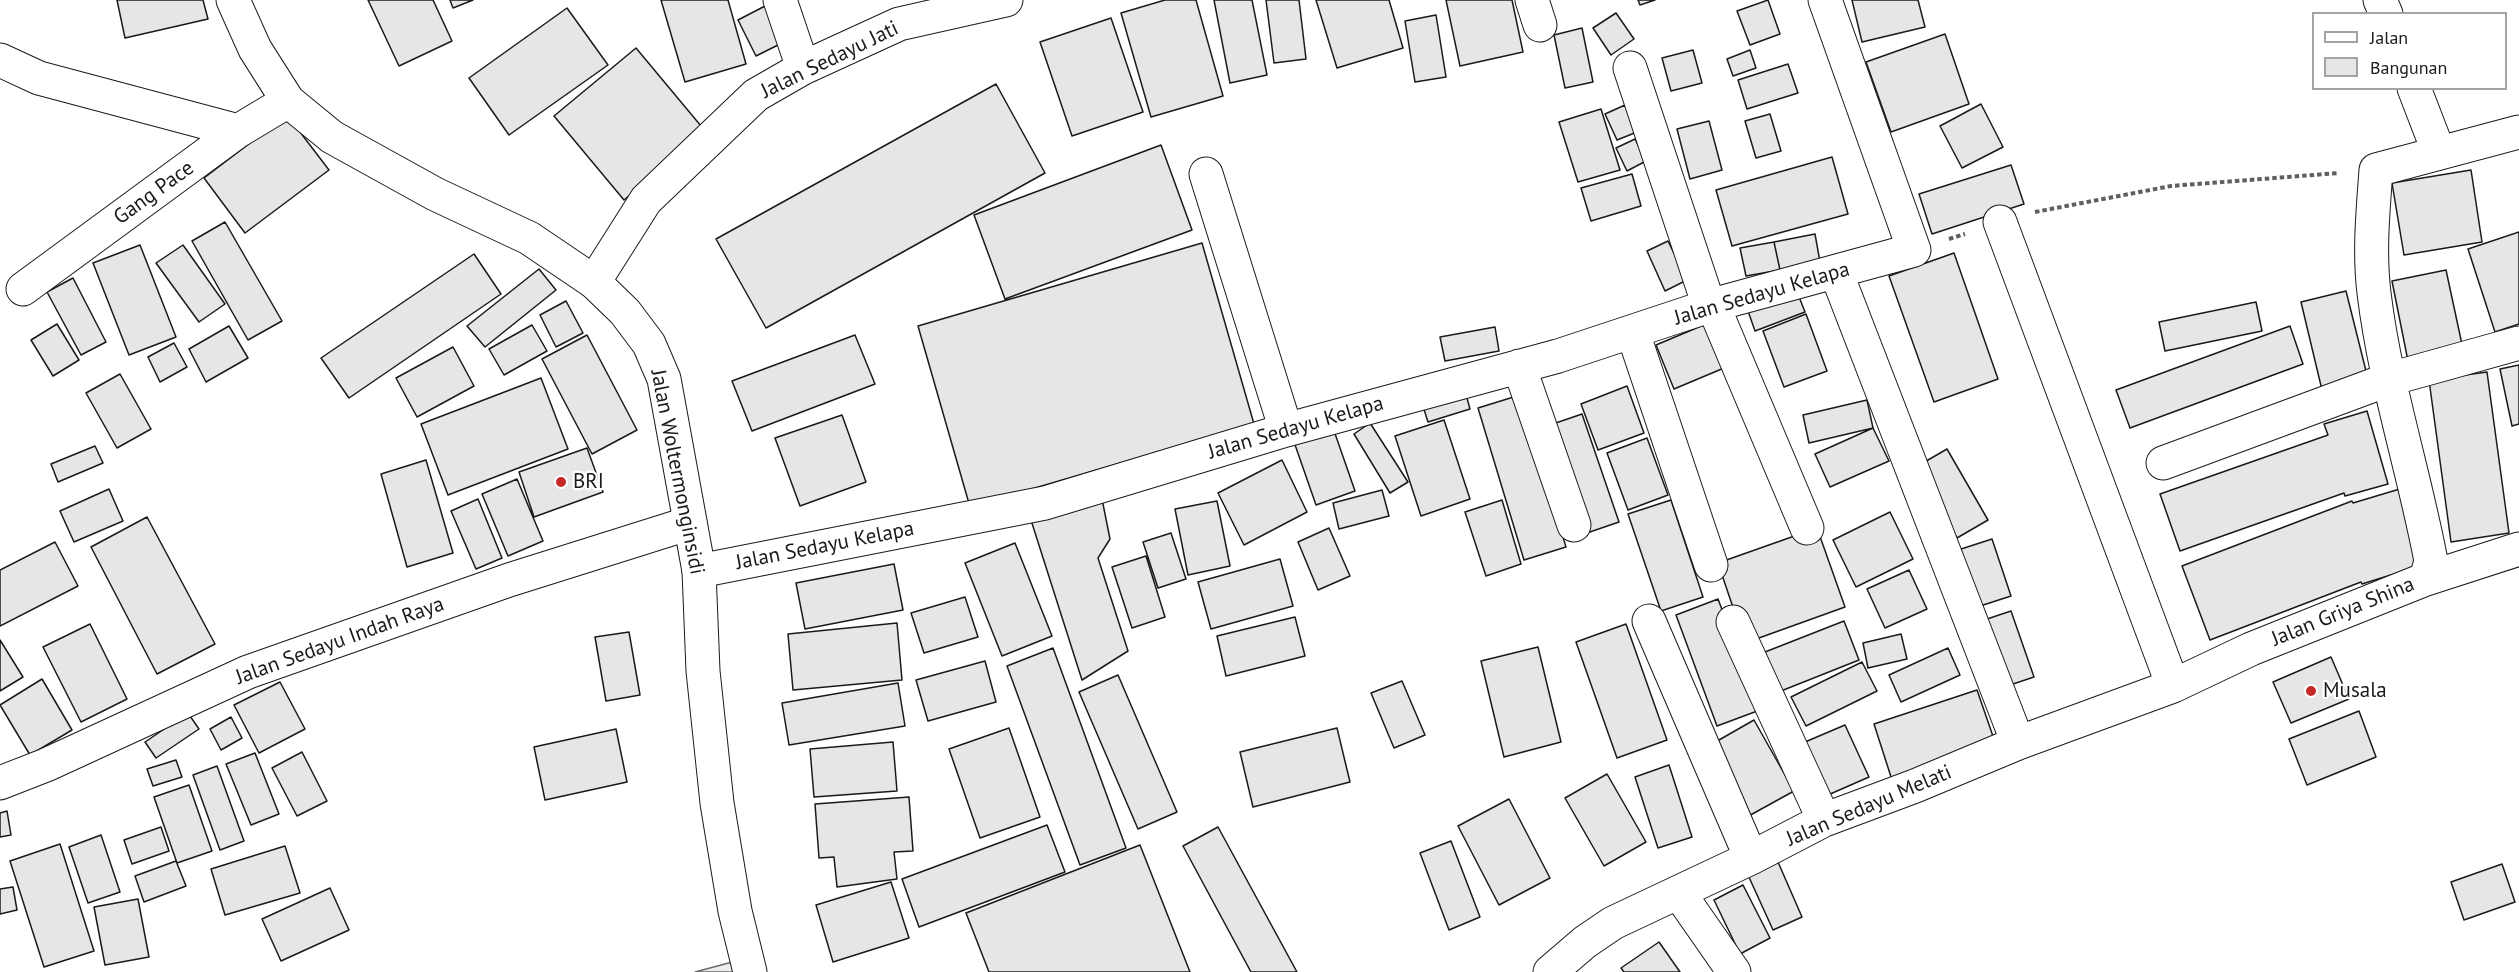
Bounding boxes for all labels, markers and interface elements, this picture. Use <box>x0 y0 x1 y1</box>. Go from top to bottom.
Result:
legend <box>2312 12 2507 90</box>
street label: Jalan Sedayu Jati <box>757 16 903 104</box>
text: Jalan <box>2370 26 2408 49</box>
text: Bangunan <box>2370 56 2447 79</box>
street label: Gang Pace <box>109 156 199 230</box>
street label: Jalan Sedayu Kelapa <box>1671 257 1853 331</box>
street label: Jalan Woltermonginsidi <box>645 367 709 577</box>
street label: Jalan Sedayu Kelapa <box>1205 391 1387 465</box>
place label: BRI <box>573 469 604 495</box>
marker: BRI <box>554 475 568 489</box>
street label: Jalan Sedayu Kelapa <box>734 516 916 576</box>
street label: Jalan Griya Shina <box>2268 572 2418 652</box>
street label: Jalan Sedayu Indah Raya <box>232 592 448 690</box>
place label: Musala <box>2323 678 2387 704</box>
marker: Musala <box>2304 684 2318 698</box>
street label: Jalan Sedayu Melati <box>1783 760 1955 852</box>

